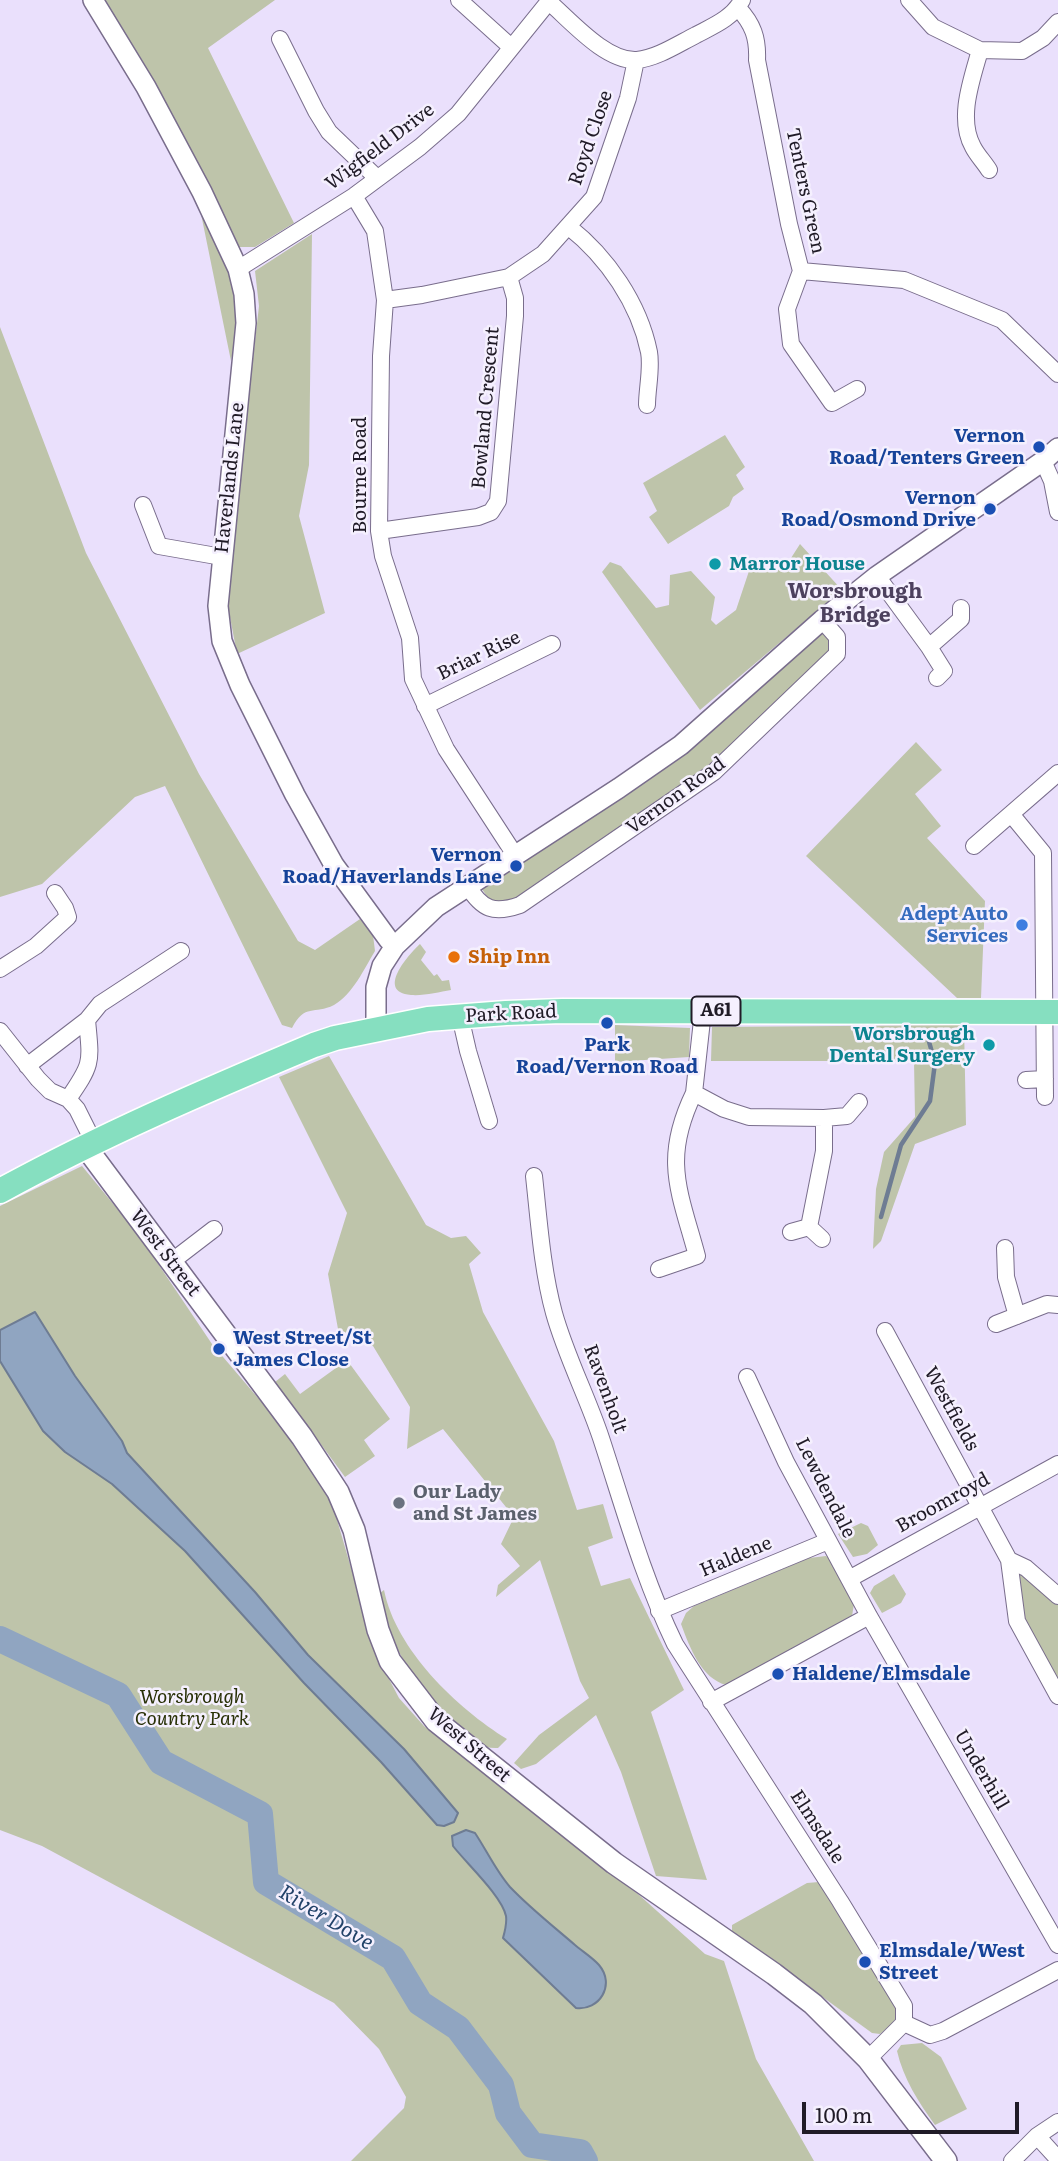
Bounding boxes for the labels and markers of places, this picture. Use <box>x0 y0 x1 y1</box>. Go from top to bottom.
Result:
place label: Vernon Road/Tenters Green <box>829 425 1025 469</box>
marker: Vernon Road/Tenters Green <box>1031 439 1047 455</box>
place label: Vernon Road/Osmond Drive <box>781 487 976 531</box>
marker: Vernon Road/Osmond Drive <box>982 501 998 517</box>
place label: Marror House <box>729 553 865 575</box>
marker: Marror House <box>707 556 723 572</box>
place label: Vernon Road/Haverlands Lane <box>282 844 502 888</box>
marker: Vernon Road/Haverlands Lane <box>508 858 524 874</box>
place label: Adept Auto Services <box>900 903 1008 947</box>
marker: Adept Auto Services <box>1014 917 1030 933</box>
place label: Ship Inn <box>468 946 550 968</box>
marker: Ship Inn <box>446 949 462 965</box>
marker: Park Road/Vernon Road <box>599 1015 615 1031</box>
place label: Worsbrough Dental Surgery <box>829 1023 975 1067</box>
place label: Park Road/Vernon Road <box>516 1034 698 1078</box>
marker: Worsbrough Dental Surgery <box>981 1037 997 1053</box>
place label: West Street/St James Close <box>233 1327 372 1371</box>
marker: West Street/St James Close <box>211 1341 227 1357</box>
place label: Our Lady and St James <box>413 1481 537 1525</box>
marker: Our Lady and St James <box>391 1495 407 1511</box>
place label: Haldene/Elmsdale <box>792 1663 971 1685</box>
marker: Haldene/Elmsdale <box>770 1666 786 1682</box>
place label: Elmsdale/West Street <box>879 1940 1025 1984</box>
marker: Elmsdale/West Street <box>857 1954 873 1970</box>

